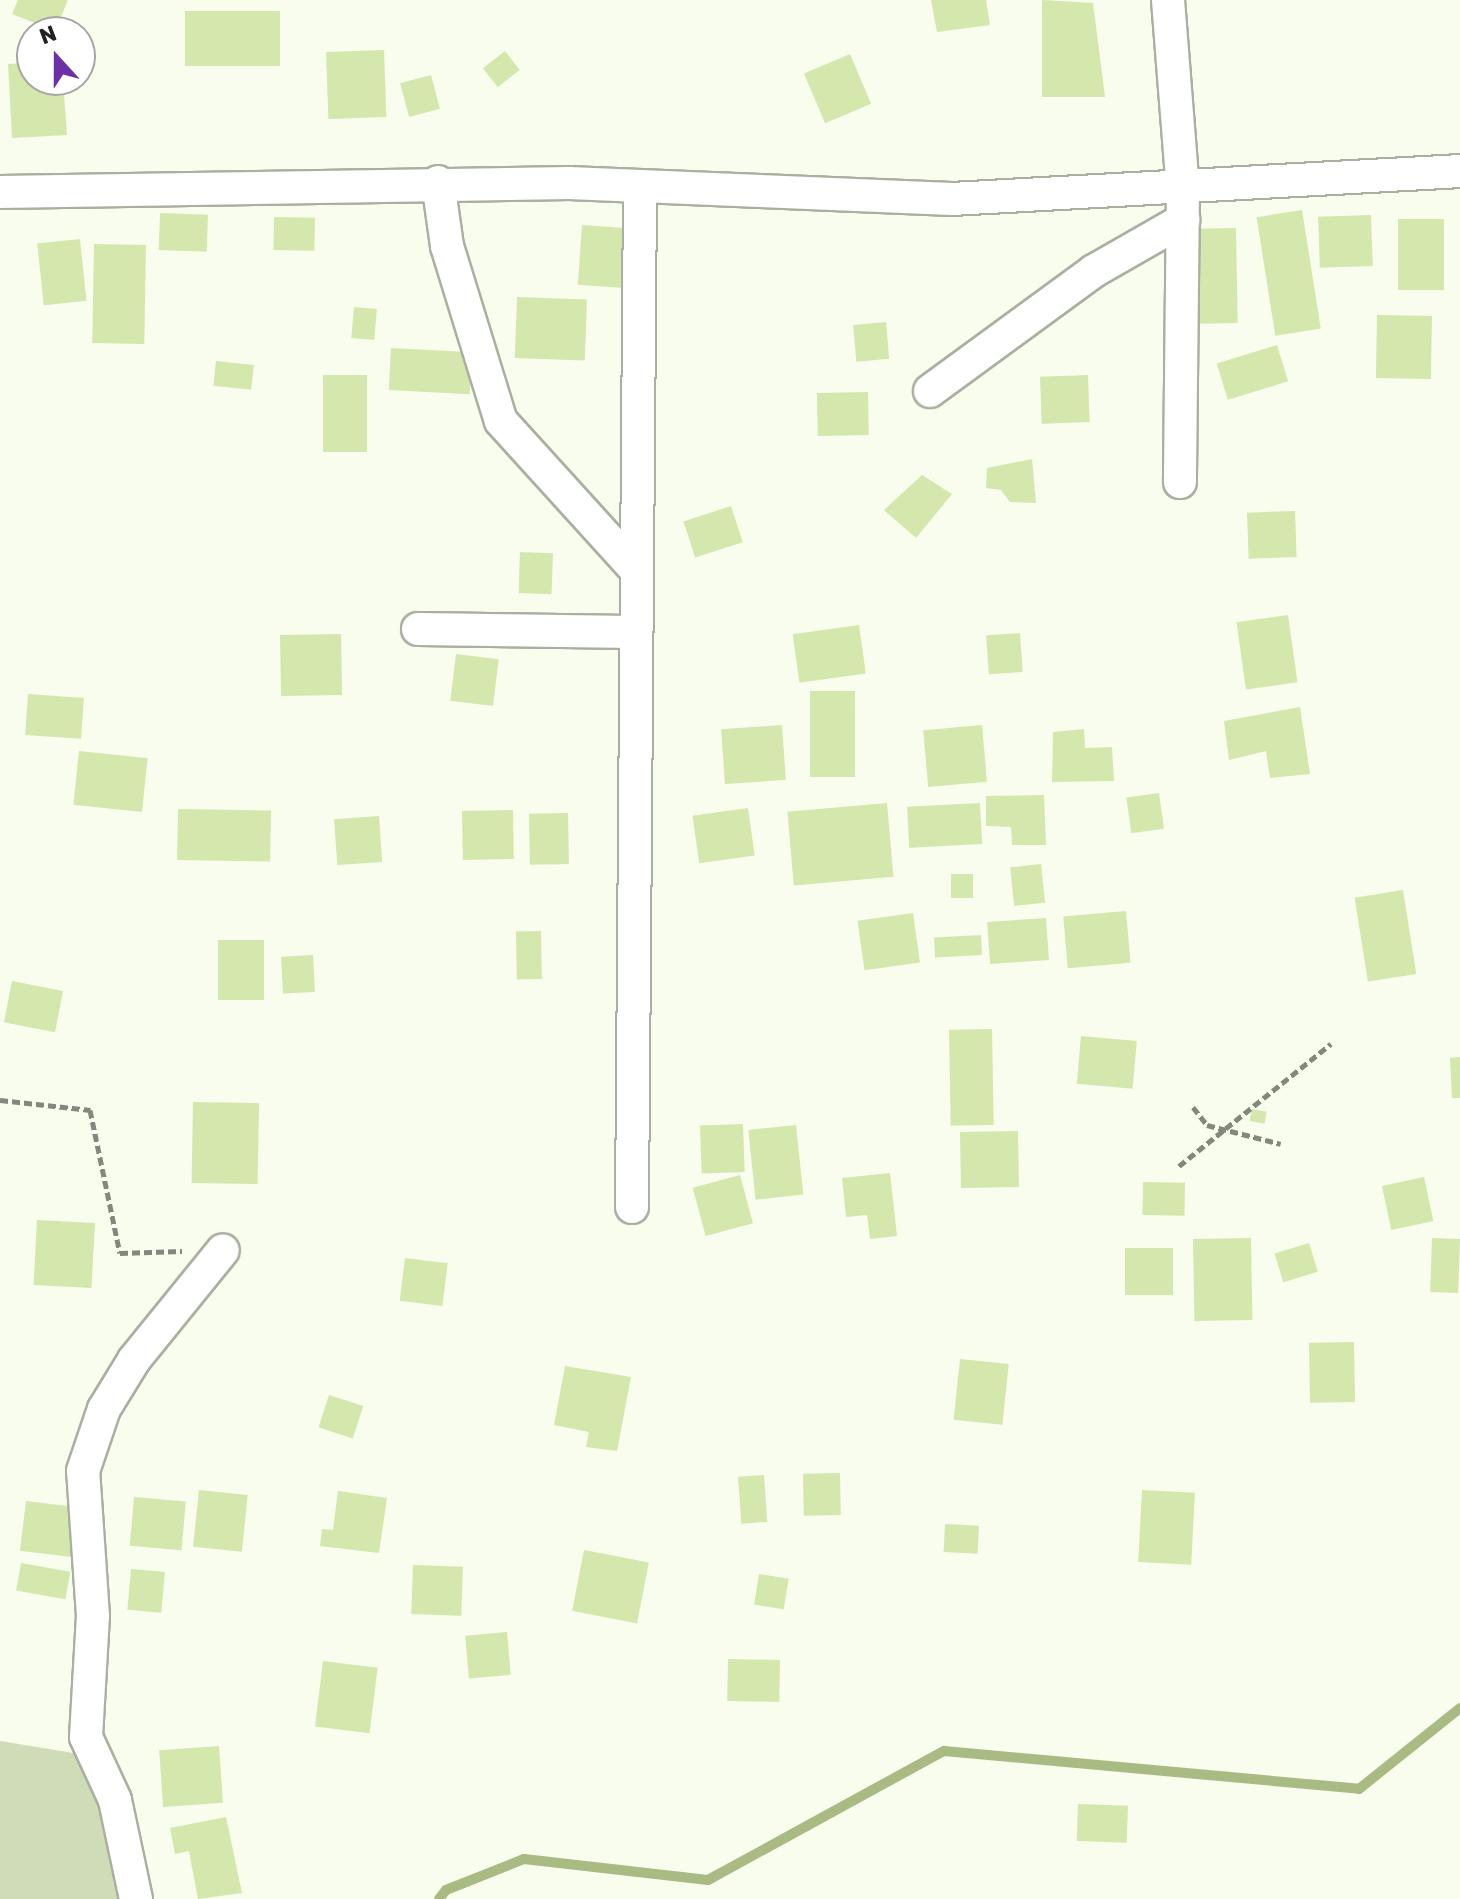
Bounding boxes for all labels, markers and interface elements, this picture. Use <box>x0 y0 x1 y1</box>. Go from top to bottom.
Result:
north arrow <box>16 16 96 96</box>
text: N <box>36 20 60 50</box>

